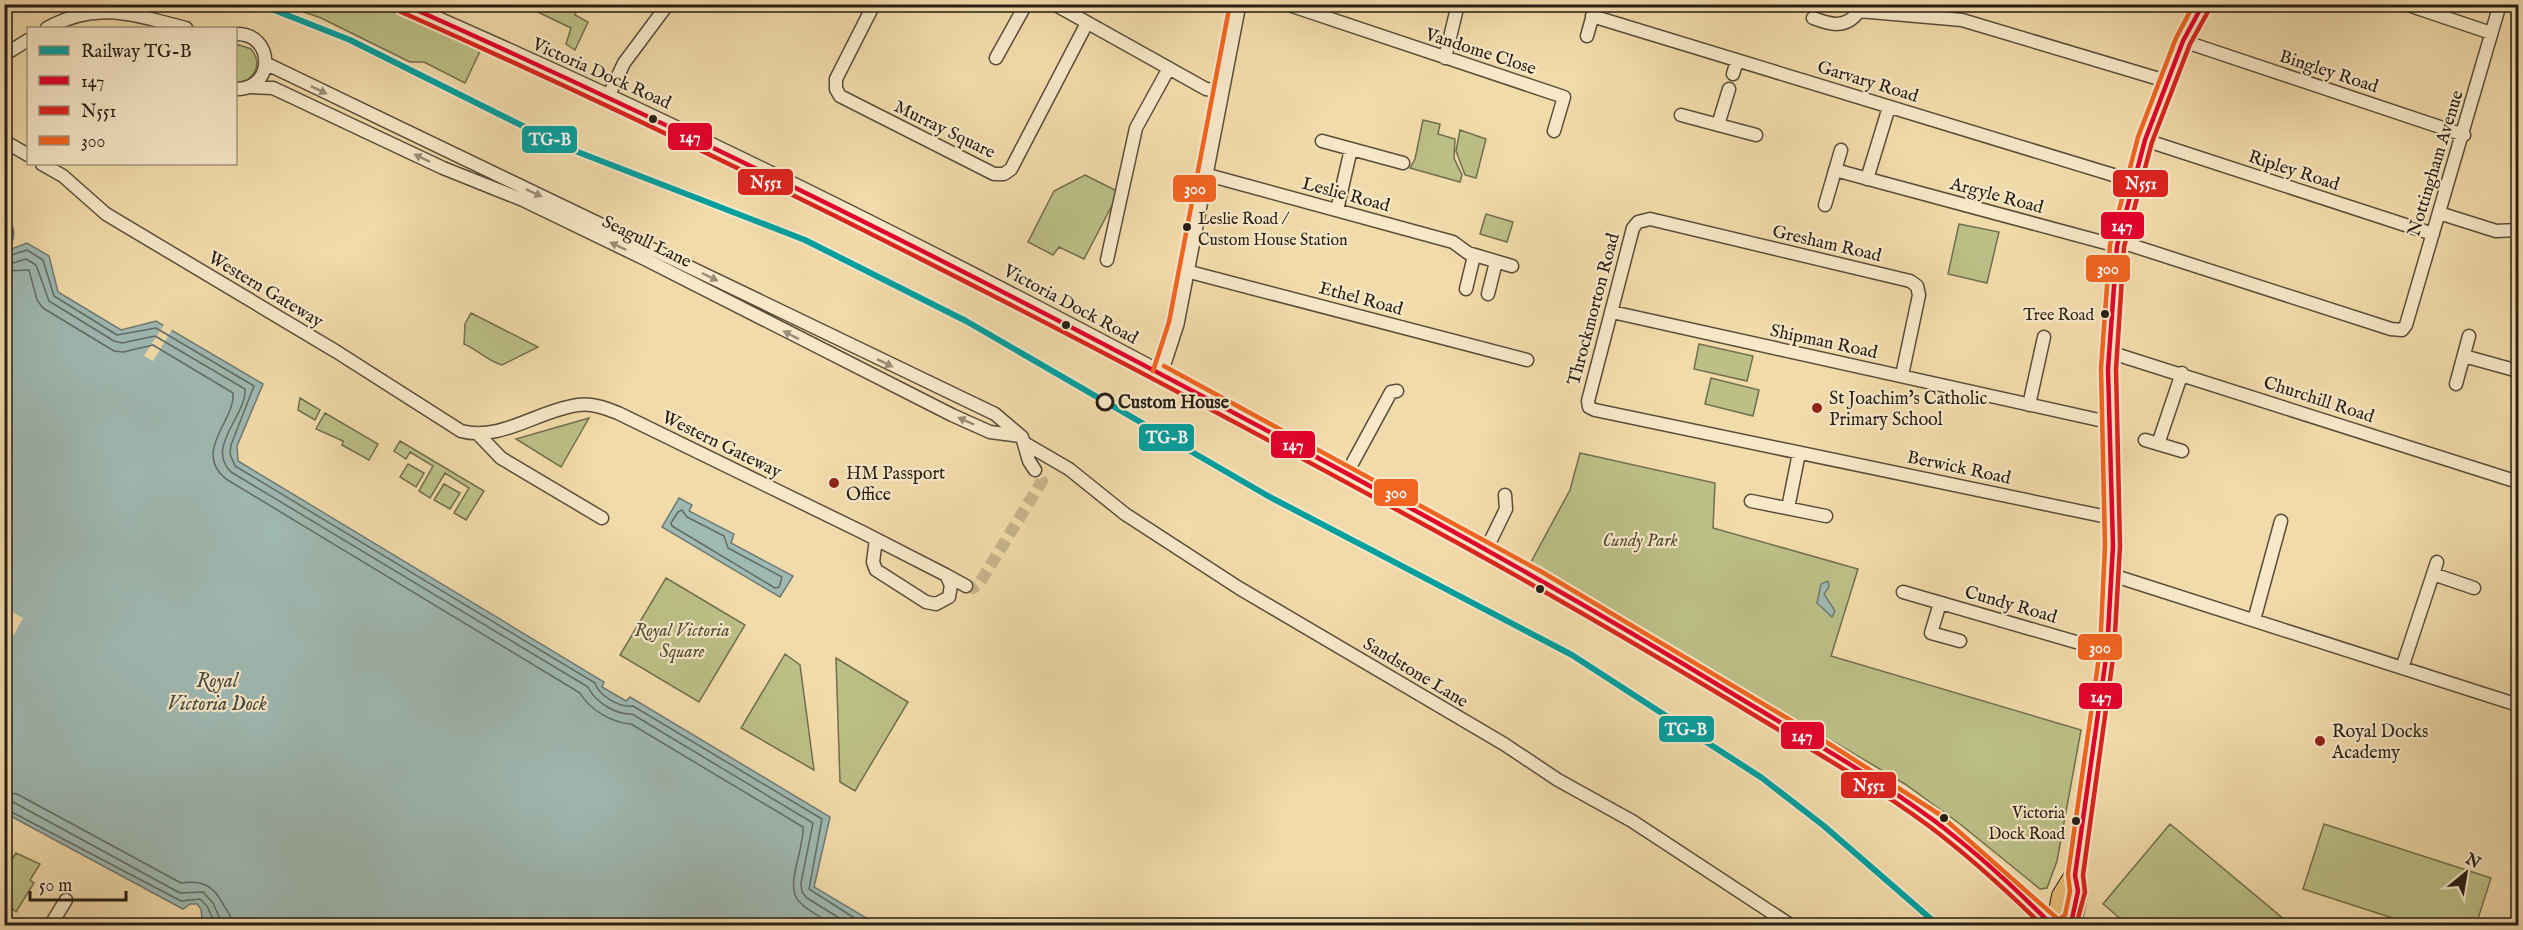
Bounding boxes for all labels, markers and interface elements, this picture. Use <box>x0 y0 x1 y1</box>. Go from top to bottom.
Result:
street label: Vandome Close <box>1421 23 1539 81</box>
legend <box>27 27 237 165</box>
street label: Victoria Dock Road <box>528 33 675 115</box>
text: Railway TG-B <box>81 41 192 64</box>
street label: Bingley Road <box>2276 46 2381 99</box>
street label: Garvary Road <box>1814 56 1921 109</box>
text: 147 <box>81 71 104 94</box>
one-way arrow <box>310 85 327 95</box>
street label: Nottingham Avenue <box>2403 88 2470 239</box>
street label: Murray Square <box>890 96 999 165</box>
text: N551 <box>81 101 116 124</box>
unlabelled marker <box>647 113 659 125</box>
line badge: 147 <box>667 122 713 151</box>
line badge: TG-B <box>521 125 578 154</box>
text: 147 <box>680 128 700 148</box>
text: 300 <box>81 131 105 154</box>
text: TG-B <box>528 131 572 151</box>
street label: Ripley Road <box>2245 146 2342 197</box>
one-way arrow <box>413 153 430 162</box>
line badge: N551 <box>737 168 794 196</box>
line badge: N551 <box>2112 169 2169 198</box>
street label: Leslie Road <box>1299 173 1392 218</box>
street label: Argyle Road <box>1947 173 2046 220</box>
text: N551 <box>749 174 782 194</box>
line badge: 300 <box>1172 174 1217 203</box>
text: N551 <box>2124 175 2157 195</box>
text: 300 <box>1184 180 1206 200</box>
one-way arrow <box>525 188 542 197</box>
place label: Leslie Road / Custom House Station <box>1198 210 1348 251</box>
street label: Seagull Lane <box>598 211 695 274</box>
line badge: 147 <box>2100 211 2145 240</box>
text: 147 <box>2112 217 2132 237</box>
marker: Leslie Road / Custom House Station <box>1181 221 1193 233</box>
street label: Gresham Road <box>1770 221 1884 268</box>
street label: Throckmorton Road <box>1563 230 1626 388</box>
one-way arrow <box>609 242 626 251</box>
street label: Western Gateway <box>203 247 327 334</box>
line badge: 300 <box>2085 254 2131 283</box>
street label: Victoria Dock Road <box>998 260 1142 351</box>
text: 300 <box>2097 260 2119 280</box>
one-way arrow <box>701 272 718 281</box>
street label: Ethel Road <box>1316 277 1406 322</box>
place label: Tree Road <box>2023 306 2094 326</box>
marker: Tree Road <box>2099 308 2111 320</box>
unlabelled marker <box>1060 319 1072 331</box>
street label: Shipman Road <box>1768 320 1880 365</box>
one-way arrow <box>783 330 800 340</box>
one-way arrow <box>876 358 893 367</box>
street label: Churchill Road <box>2260 372 2377 429</box>
place label: St Joachim's Catholic Primary School <box>1829 388 1987 432</box>
place label: Custom House <box>1118 392 1230 415</box>
marker: Custom House <box>1096 393 1114 411</box>
marker: St Joachim's Catholic Primary School <box>1810 401 1824 415</box>
street label: Western Gateway <box>658 406 785 484</box>
one-way arrow <box>958 417 975 426</box>
line badge: TG-B <box>1138 423 1195 452</box>
text: TG-B <box>1145 429 1189 449</box>
line badge: 147 <box>1270 430 1316 459</box>
text: 147 <box>1283 436 1303 456</box>
street label: Berwick Road <box>1905 446 2013 491</box>
place label: HM Passport Office <box>846 463 945 507</box>
marker: HM Passport Office <box>827 476 841 490</box>
line badge: 300 <box>1373 478 1419 507</box>
text: 300 <box>1385 484 1407 504</box>
park label: Cundy Park <box>1602 530 1678 553</box>
street label: Cundy Road <box>1962 581 2060 630</box>
unlabelled marker <box>1534 583 1546 595</box>
park label: Royal Victoria Square <box>635 620 729 664</box>
street label: Sandstone Lane <box>1359 633 1472 714</box>
line badge: 300 <box>2077 633 2123 661</box>
text: 300 <box>2089 639 2111 659</box>
water label: Royal Victoria Dock <box>167 669 267 717</box>
line badge: 147 <box>2078 682 2123 710</box>
text: 147 <box>2091 688 2111 708</box>
line badge: TG-B <box>1658 715 1715 743</box>
text: TG-B <box>1664 721 1708 741</box>
line badge: 147 <box>1780 721 1825 750</box>
place label: Royal Docks Academy <box>2331 721 2428 765</box>
text: 147 <box>1792 727 1812 747</box>
marker: Royal Docks Academy <box>2313 734 2327 748</box>
line badge: N551 <box>1840 771 1897 799</box>
text: N551 <box>1852 777 1885 797</box>
place label: Victoria Dock Road <box>1988 804 2065 845</box>
unlabelled marker <box>1938 812 1950 824</box>
marker: Victoria Dock Road <box>2070 815 2082 827</box>
north arrow <box>2436 843 2496 903</box>
text: N <box>2461 849 2484 874</box>
scale bar <box>30 864 126 902</box>
text: 50 m <box>39 875 72 898</box>

